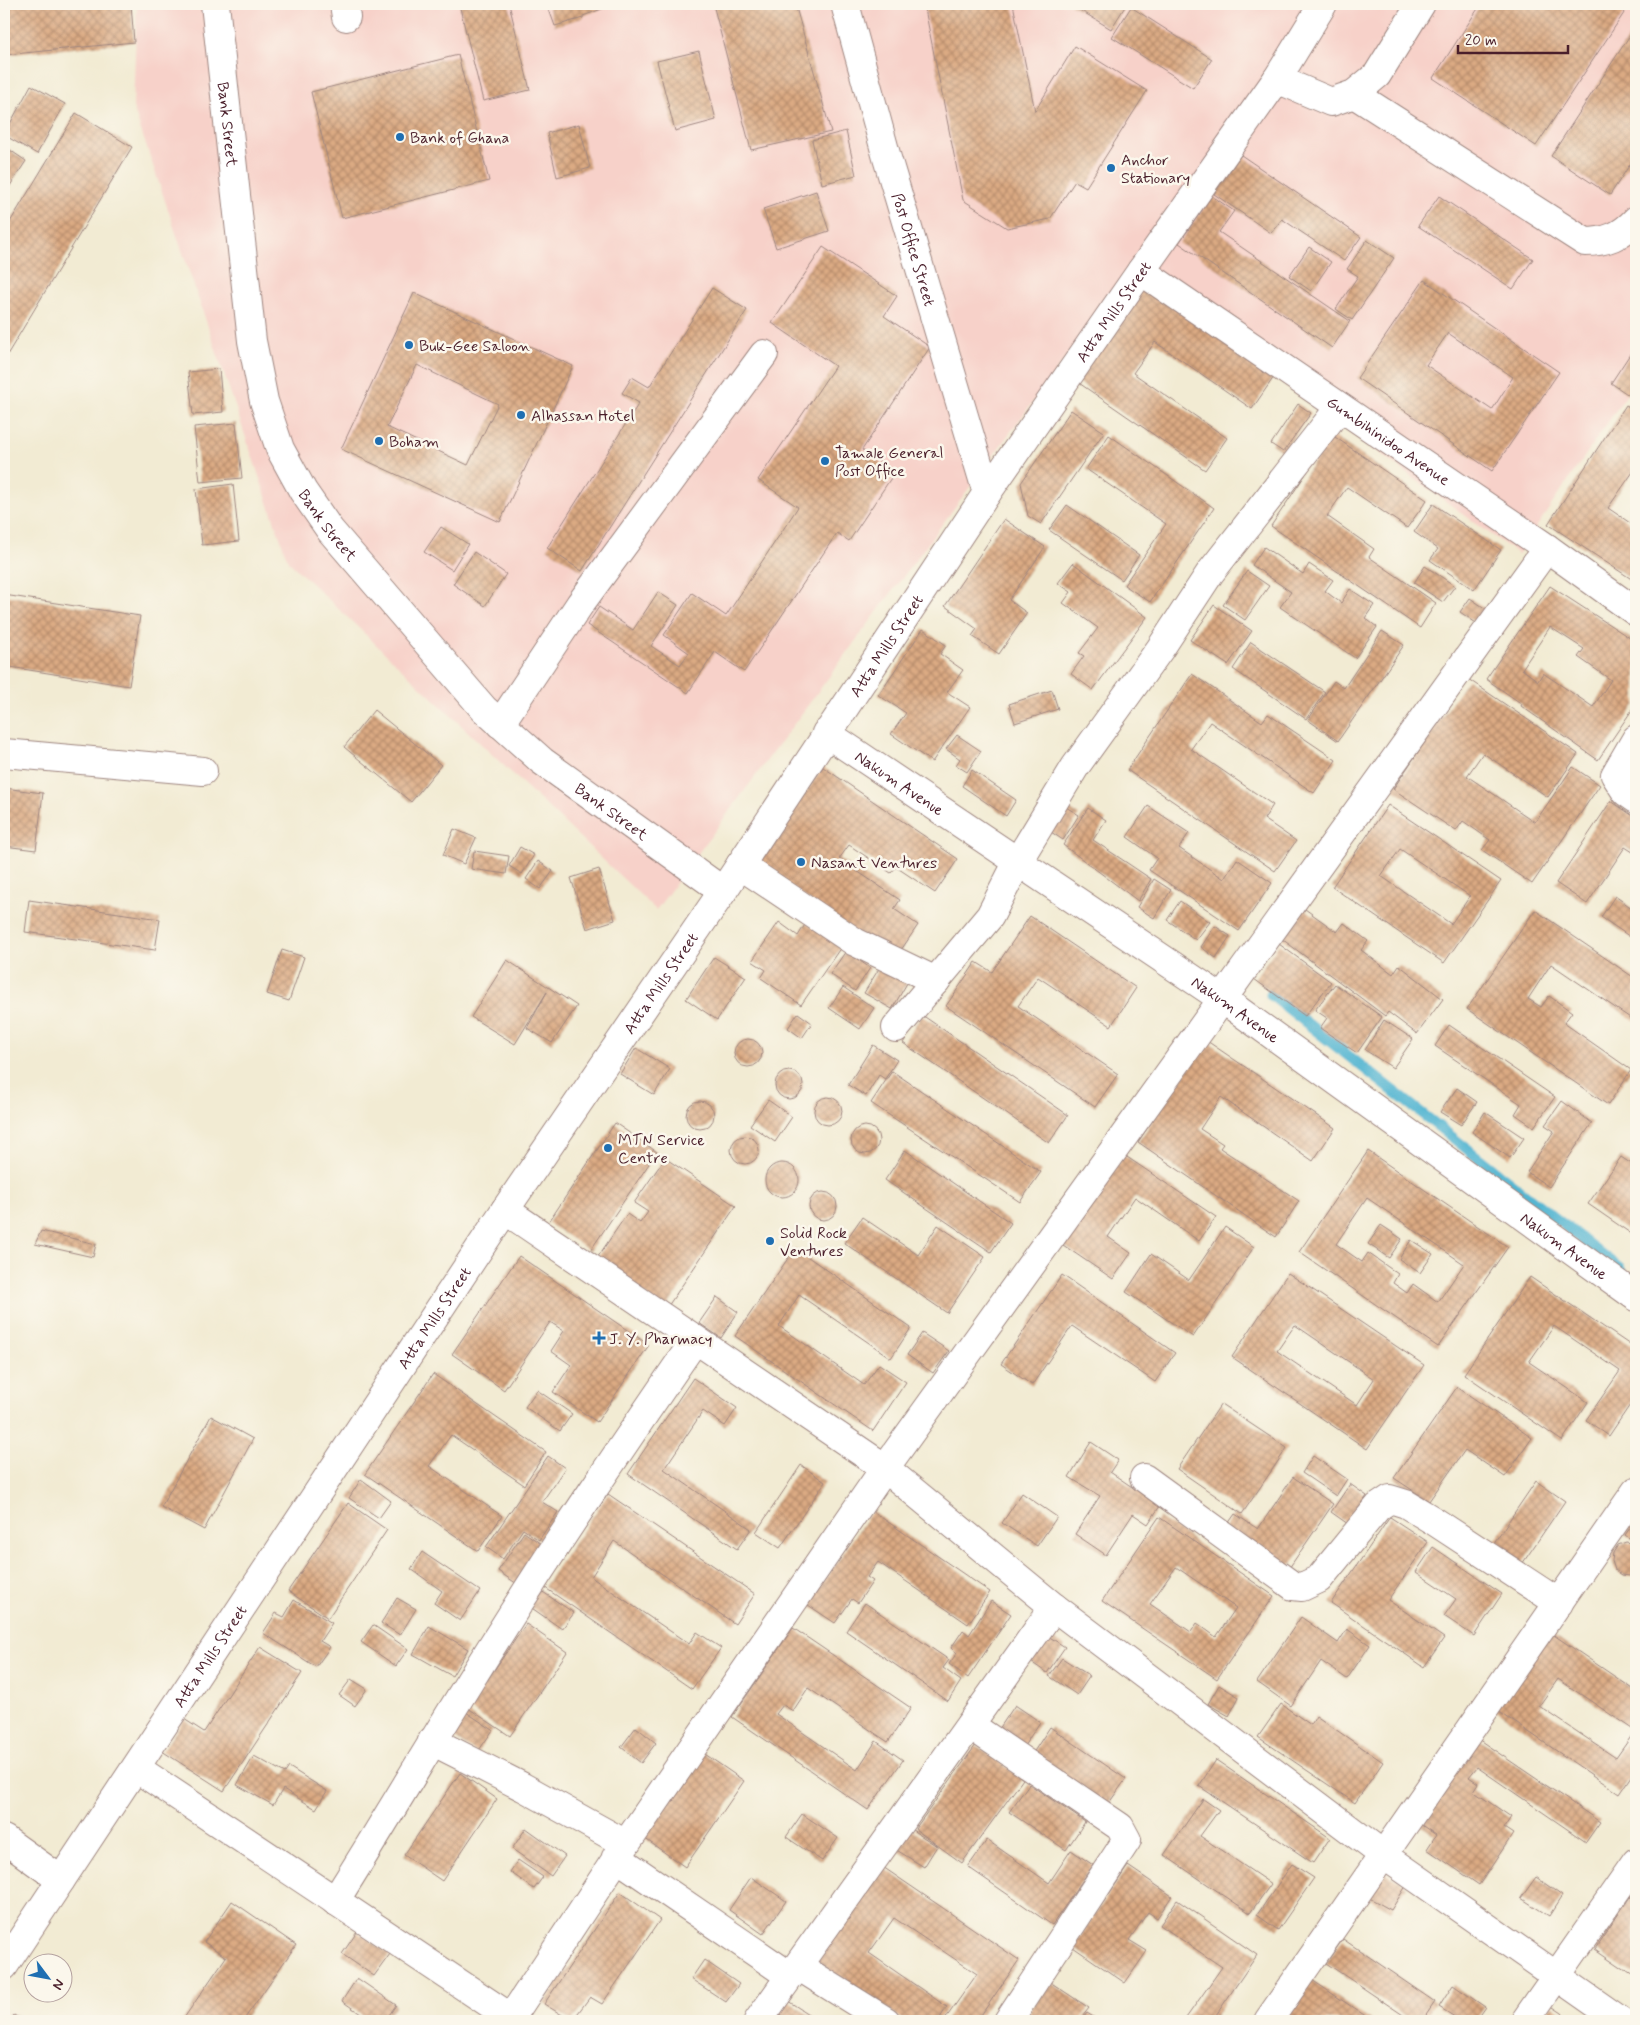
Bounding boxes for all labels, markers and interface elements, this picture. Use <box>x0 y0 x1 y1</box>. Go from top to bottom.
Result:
scale bar <box>1458 22 1568 54</box>
text: 20 m <box>1465 31 1497 51</box>
street label: Bank Street <box>212 81 242 169</box>
place label: Bank of Ghana <box>410 128 509 149</box>
marker: Bank of Ghana <box>394 131 406 143</box>
place label: Anchor Stationary <box>1121 150 1190 189</box>
marker: Anchor Stationary <box>1105 162 1117 174</box>
street label: Post Office Street <box>886 191 940 309</box>
street label: Atta Mills Street <box>1072 257 1157 367</box>
place label: Buk-Gee Saloon <box>419 336 531 357</box>
marker: Buk-Gee Saloon <box>403 339 415 351</box>
street label: Gumbihinidoo Avenue <box>1322 392 1454 491</box>
place label: Alhassan Hotel <box>531 406 635 427</box>
marker: Alhassan Hotel <box>515 409 527 421</box>
place label: Boham <box>389 432 439 453</box>
marker: Boham <box>373 435 385 447</box>
place label: Tamale General Post Office <box>835 443 944 482</box>
marker: Tamale General Post Office <box>819 455 831 467</box>
street label: Bank Street <box>293 486 362 567</box>
street label: Atta Mills Street <box>846 591 929 701</box>
street label: Nakum Avenue <box>851 746 948 821</box>
street label: Bank Street <box>570 779 652 846</box>
place label: Nasant Ventures <box>811 853 937 874</box>
marker: Nasant Ventures <box>795 856 807 868</box>
street label: Atta Mills Street <box>619 929 704 1039</box>
street label: Nakum Avenue <box>1187 972 1283 1049</box>
place label: MTN Service Centre <box>618 1130 705 1169</box>
marker: MTN Service Centre <box>602 1142 614 1154</box>
street label: Nakum Avenue <box>1516 1208 1612 1286</box>
place label: Solid Rock Ventures <box>780 1223 847 1262</box>
marker: Solid Rock Ventures <box>764 1235 776 1247</box>
street label: Atta Mills Street <box>394 1263 477 1374</box>
place label: J. Y. Pharmacy <box>609 1329 712 1350</box>
marker: J. Y. Pharmacy <box>593 1332 605 1344</box>
street label: Atta Mills Street <box>169 1602 252 1712</box>
north arrow <box>22 1952 72 2002</box>
text: N <box>48 1976 68 1993</box>

